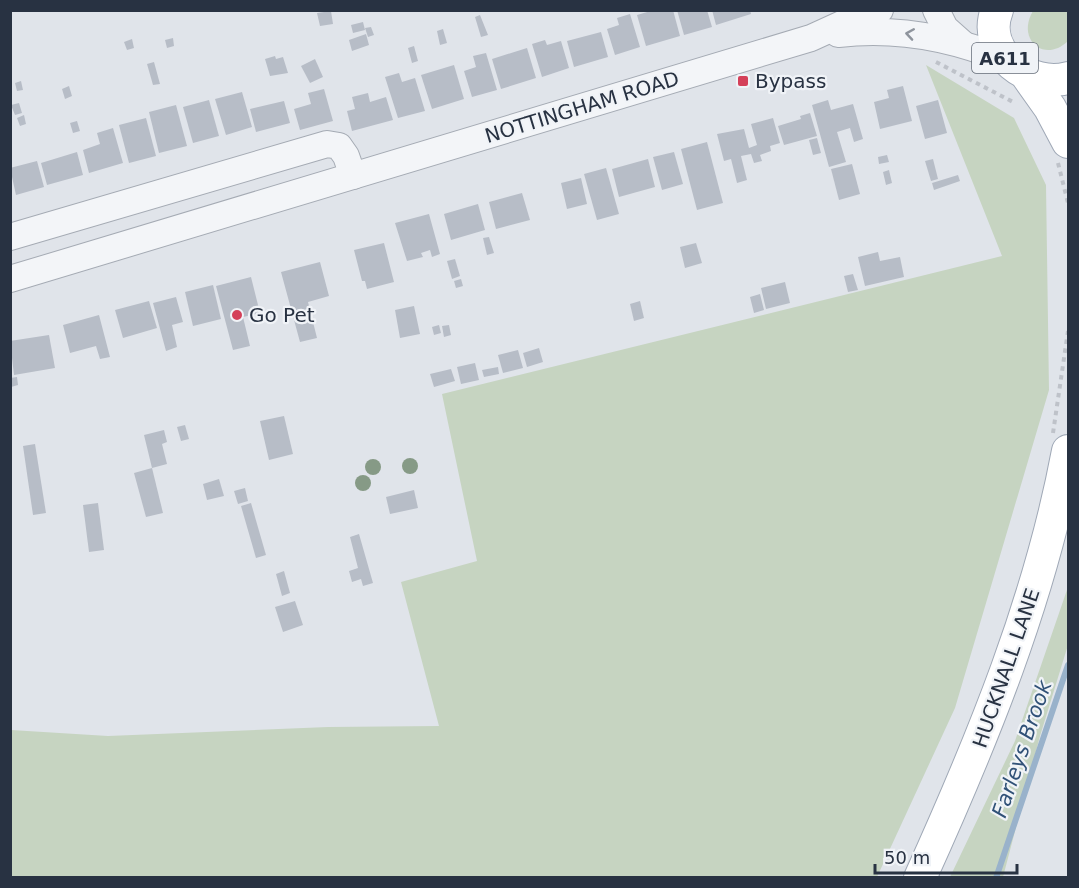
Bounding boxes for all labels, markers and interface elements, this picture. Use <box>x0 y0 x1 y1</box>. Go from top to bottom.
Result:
one-way arrow <box>905 28 915 41</box>
road number: A611 <box>972 43 1038 73</box>
street label: NOTTINGHAM ROAD <box>482 66 682 148</box>
place label: Bypass <box>755 69 826 93</box>
marker: Bypass <box>736 74 750 88</box>
place label: Go Pet <box>249 303 315 327</box>
marker: Go Pet <box>230 308 244 322</box>
street label: HUCKNALL LANE <box>967 585 1045 751</box>
water label: Farleys Brook <box>987 677 1057 821</box>
scale bar <box>875 837 1018 875</box>
text: 50 m <box>884 847 930 868</box>

